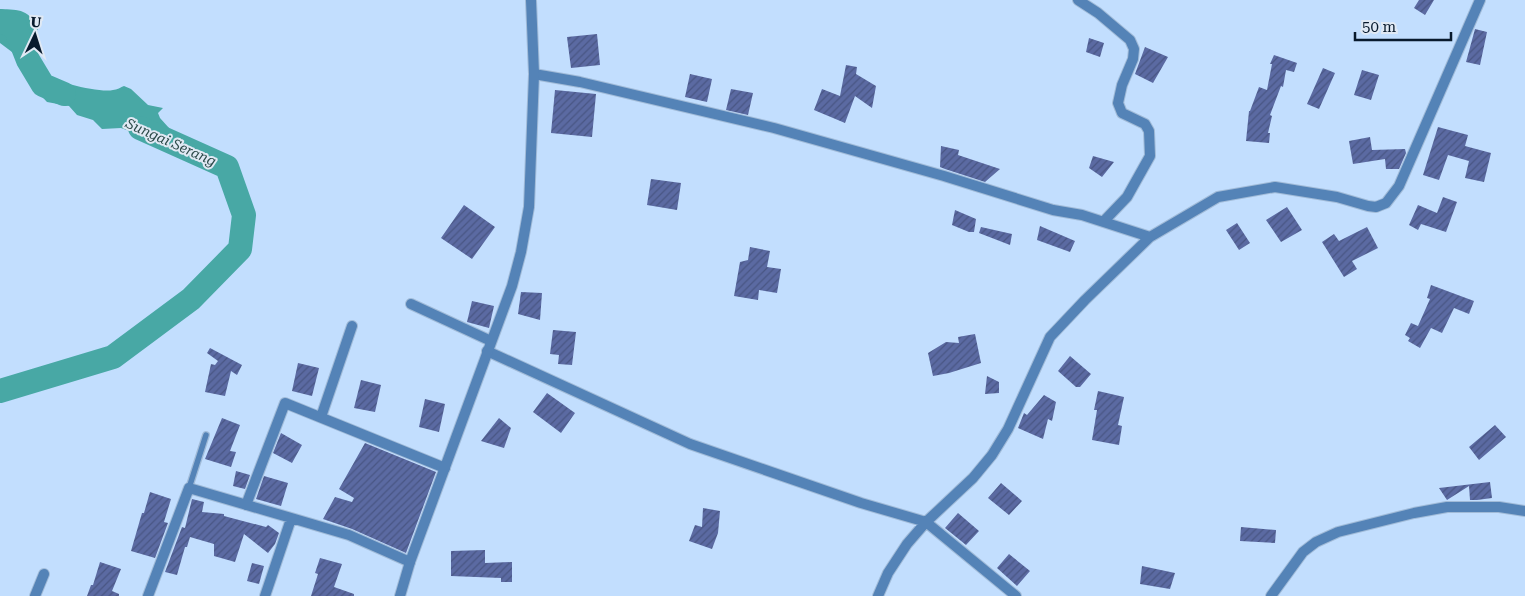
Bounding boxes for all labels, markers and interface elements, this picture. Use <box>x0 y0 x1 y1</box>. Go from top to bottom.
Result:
north arrow <box>10 10 60 60</box>
scale bar <box>1355 10 1451 42</box>
text: U <box>30 14 42 30</box>
text: 50 m <box>1362 18 1397 36</box>
water label: Sungai Serang <box>122 115 219 169</box>

